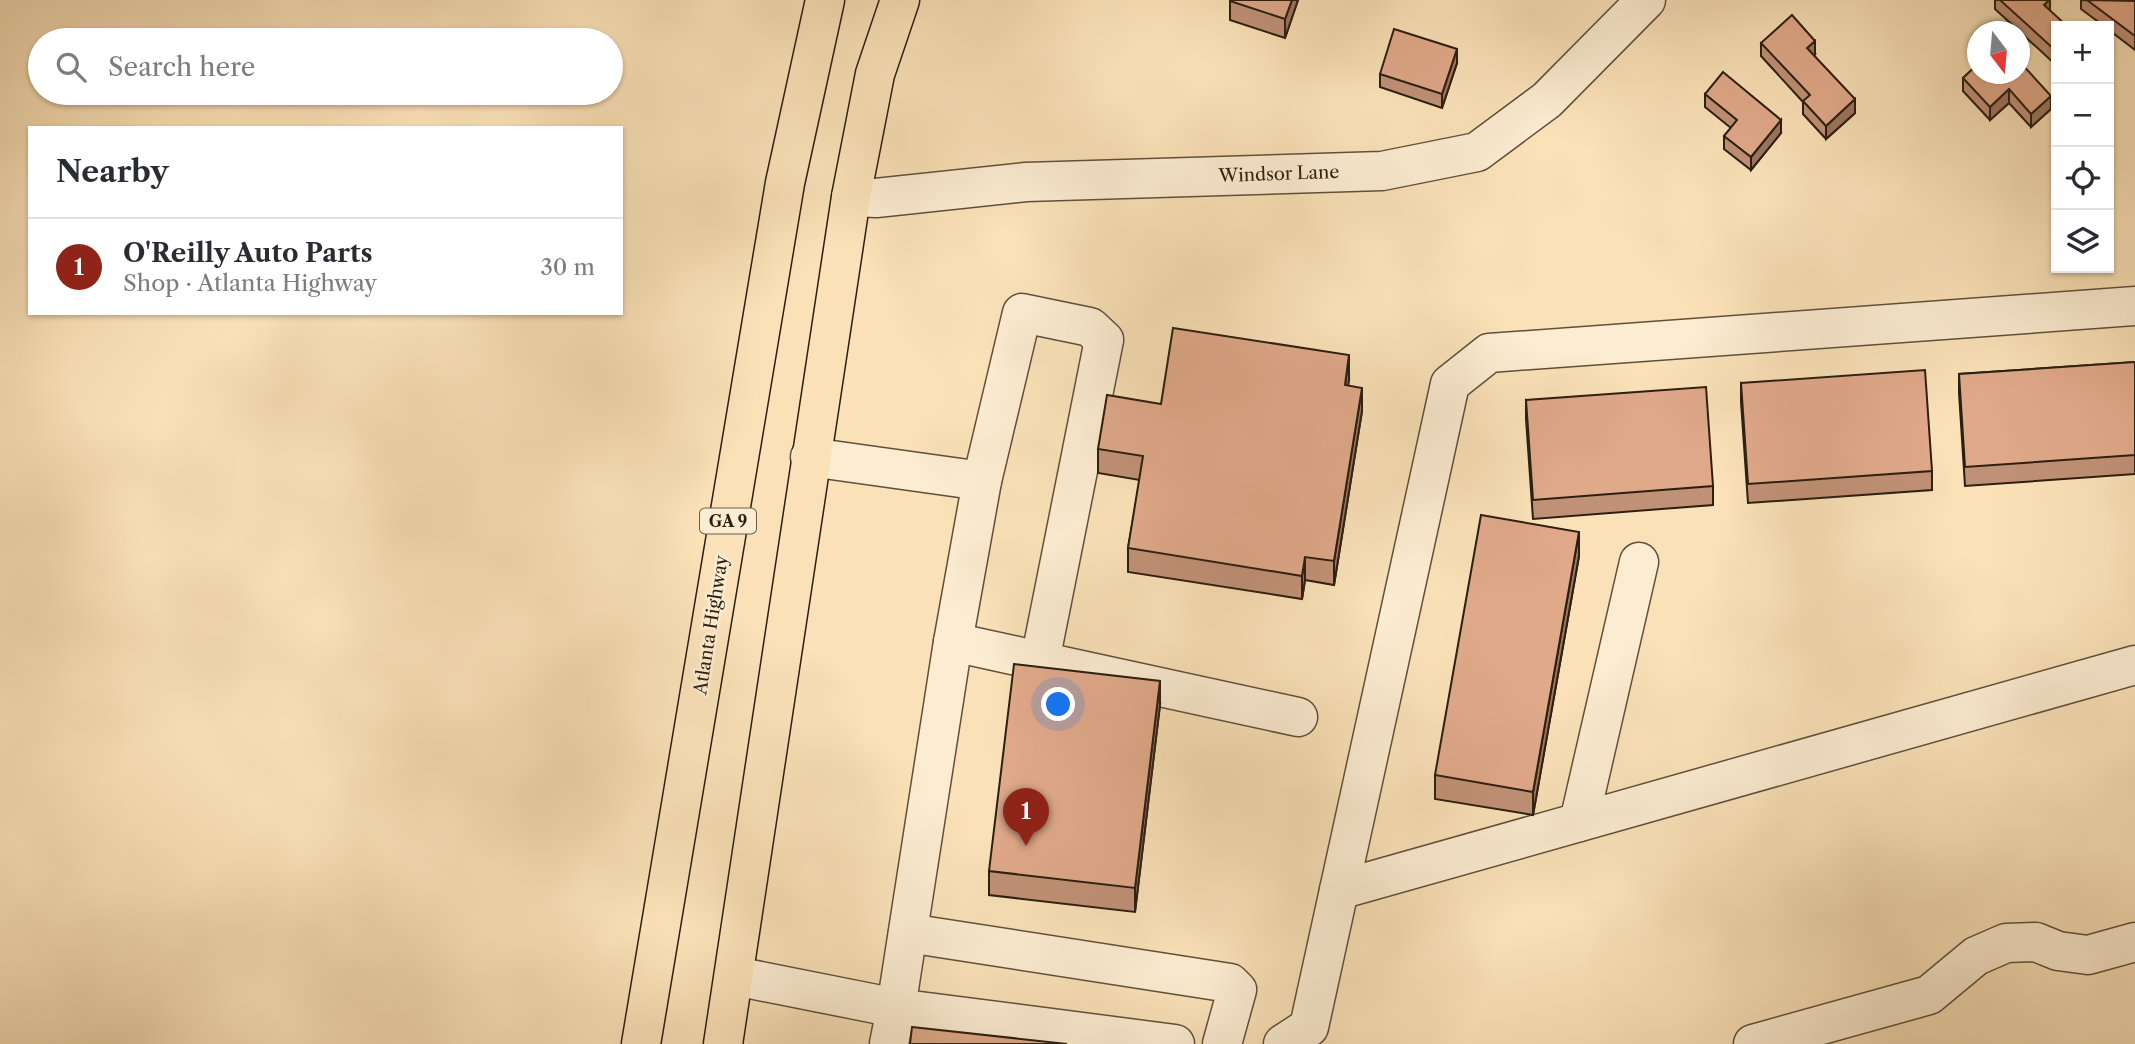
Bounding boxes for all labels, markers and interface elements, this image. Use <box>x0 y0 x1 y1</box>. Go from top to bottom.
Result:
north arrow <box>1967 21 2030 84</box>
map controls <box>2051 21 2114 273</box>
button: + <box>2051 21 2114 84</box>
search box <box>28 28 623 105</box>
icon: search <box>52 48 90 86</box>
text: Search here <box>108 51 255 83</box>
button: − <box>2051 84 2114 147</box>
button: locate <box>2051 147 2114 210</box>
text: Nearby <box>56 153 169 190</box>
street label: Windsor Lane <box>1217 161 1340 187</box>
button: layers <box>2051 210 2114 273</box>
text: O'Reilly Auto Parts <box>123 237 373 269</box>
text: 1 <box>74 253 84 281</box>
text: 30 m <box>540 253 595 281</box>
text: Shop · Atlanta Highway <box>123 269 377 297</box>
road number: GA 9 <box>700 508 756 534</box>
street label: Atlanta Highway <box>689 553 733 697</box>
your location <box>1041 687 1075 721</box>
pin: 1 <box>1003 788 1049 846</box>

